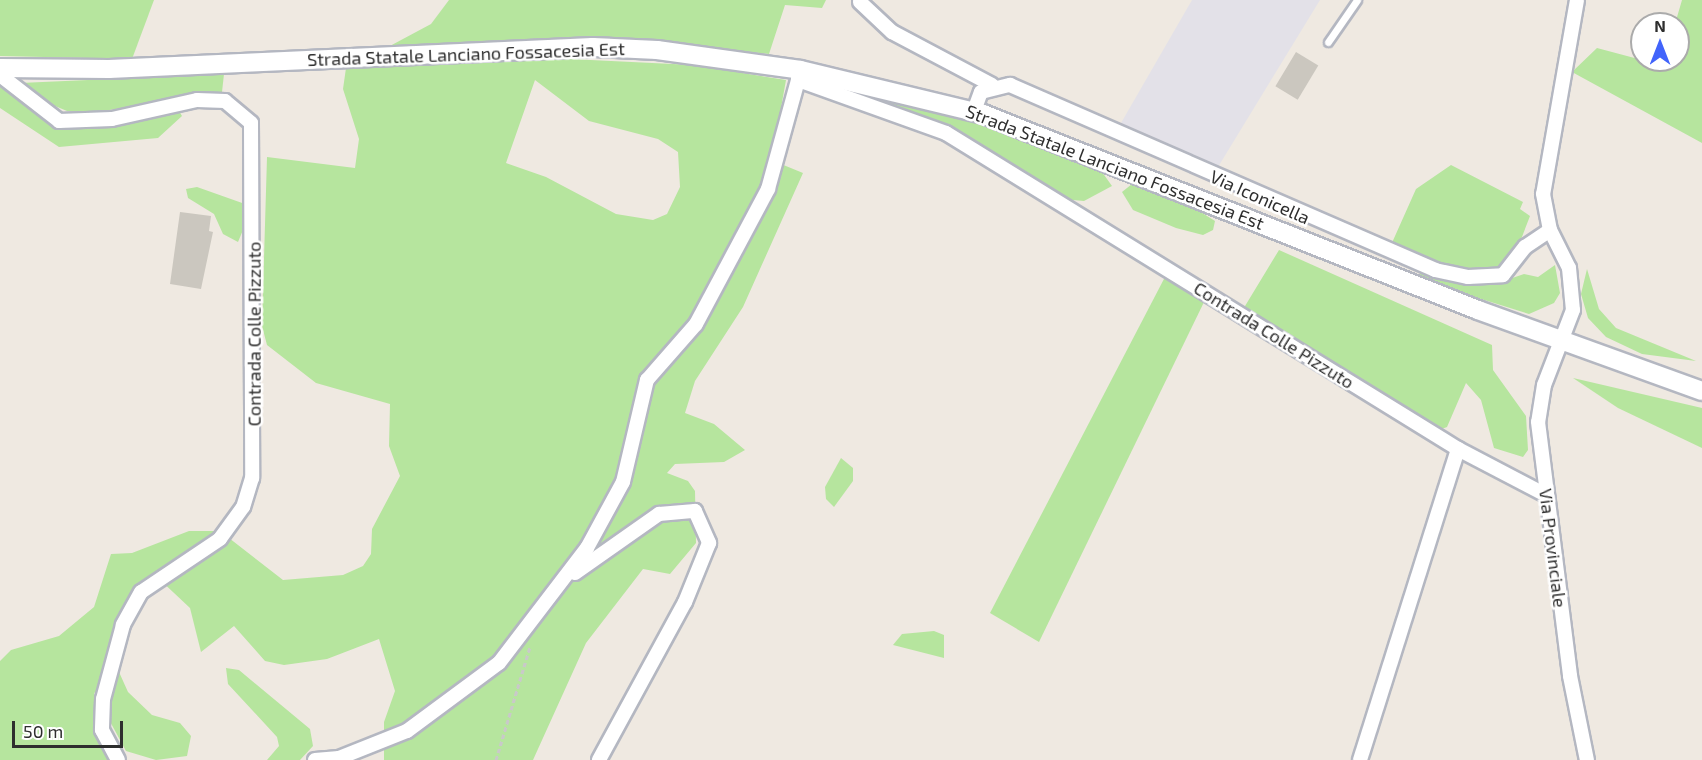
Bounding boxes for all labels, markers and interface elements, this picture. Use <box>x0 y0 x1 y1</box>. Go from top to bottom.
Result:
north arrow <box>1630 12 1690 72</box>
text: N <box>1654 16 1666 35</box>
street label: Strada Statale Lanciano Fossacesia Est <box>307 38 625 70</box>
street label: Strada Statale Lanciano Fossacesia Est <box>963 100 1267 234</box>
street label: Via Iconicella <box>1207 165 1313 229</box>
street label: Contrada Colle Pizzuto <box>243 242 265 426</box>
street label: Contrada Colle Pizzuto <box>1190 277 1358 393</box>
street label: Via Provinciale <box>1535 487 1571 609</box>
scale bar <box>15 709 126 747</box>
text: 50 m <box>23 720 63 742</box>

